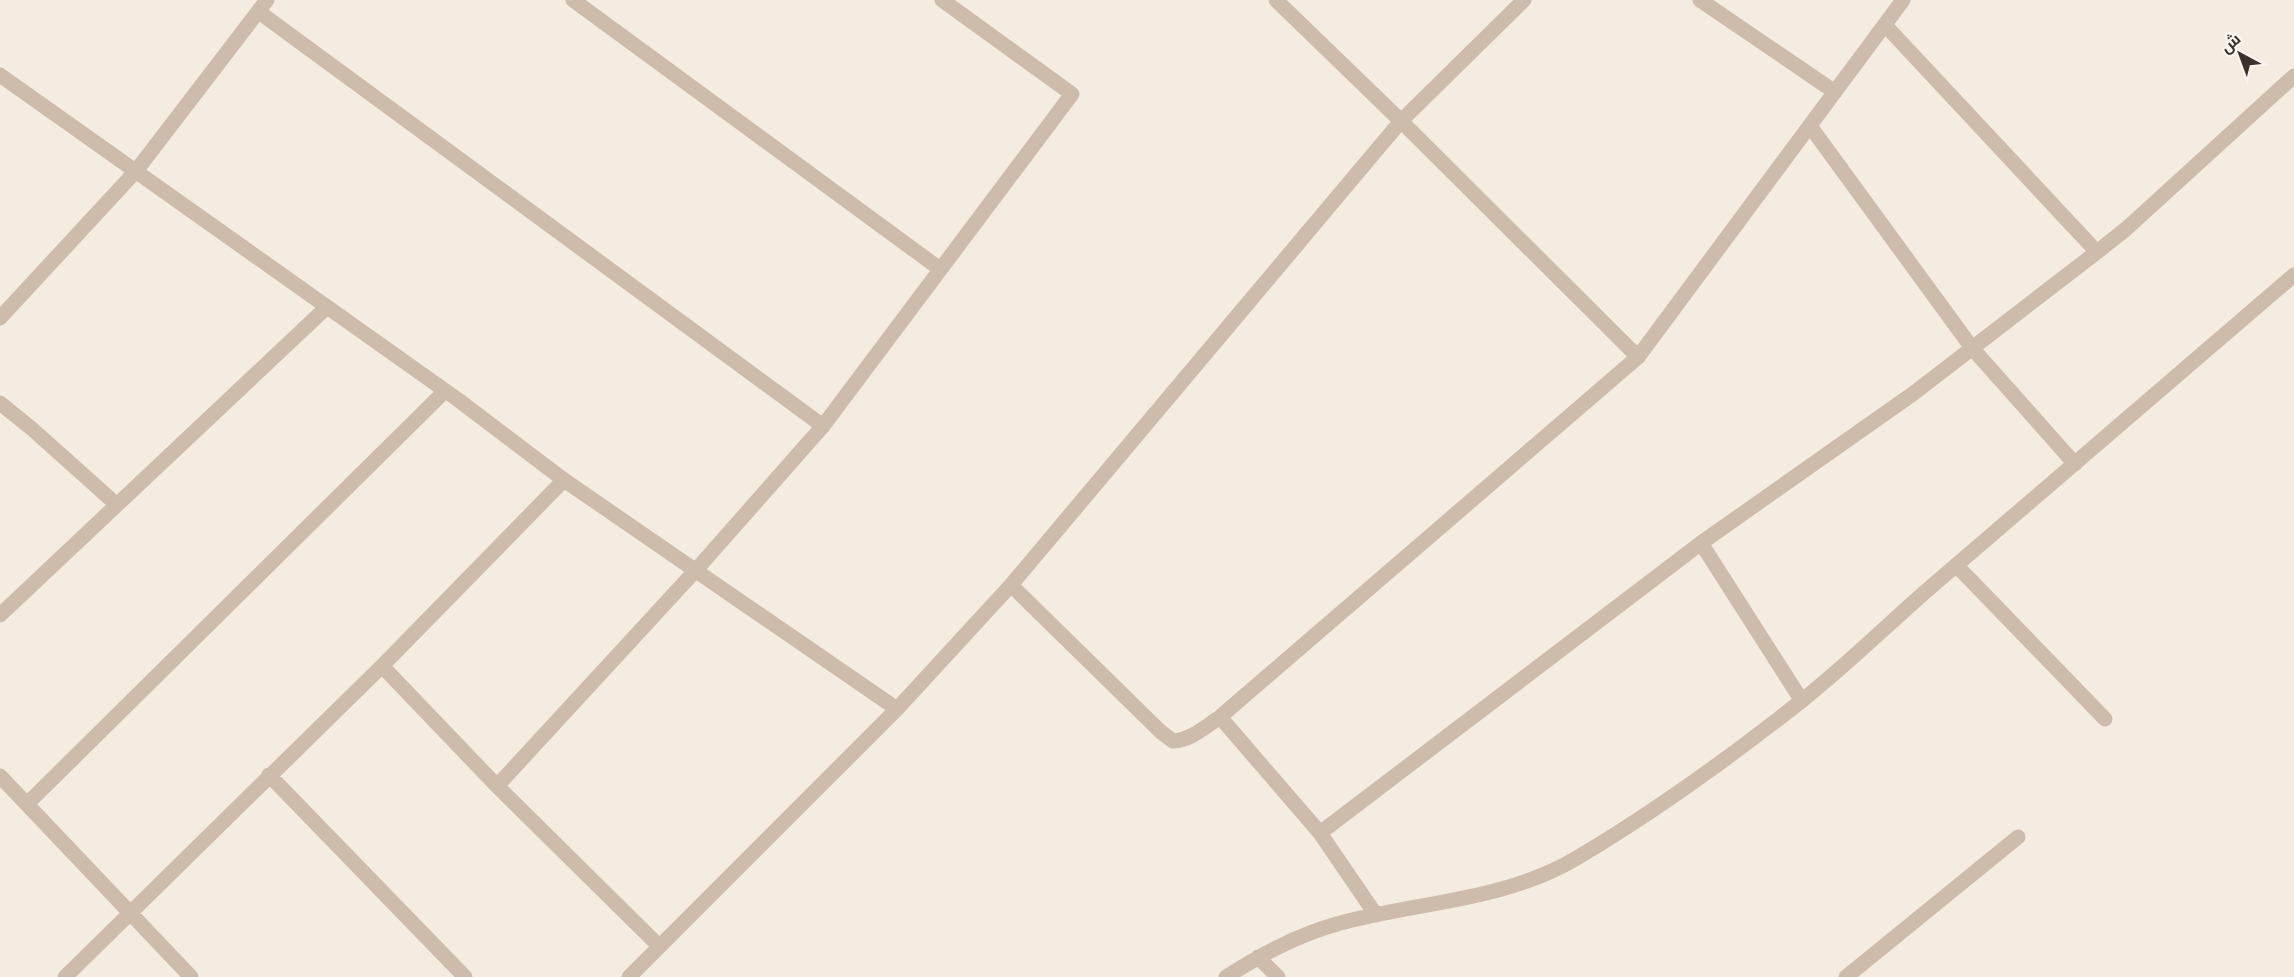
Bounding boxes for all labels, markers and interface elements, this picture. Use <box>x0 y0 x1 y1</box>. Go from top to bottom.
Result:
north arrow <box>2210 24 2270 84</box>
text: ش <box>2215 28 2245 58</box>

